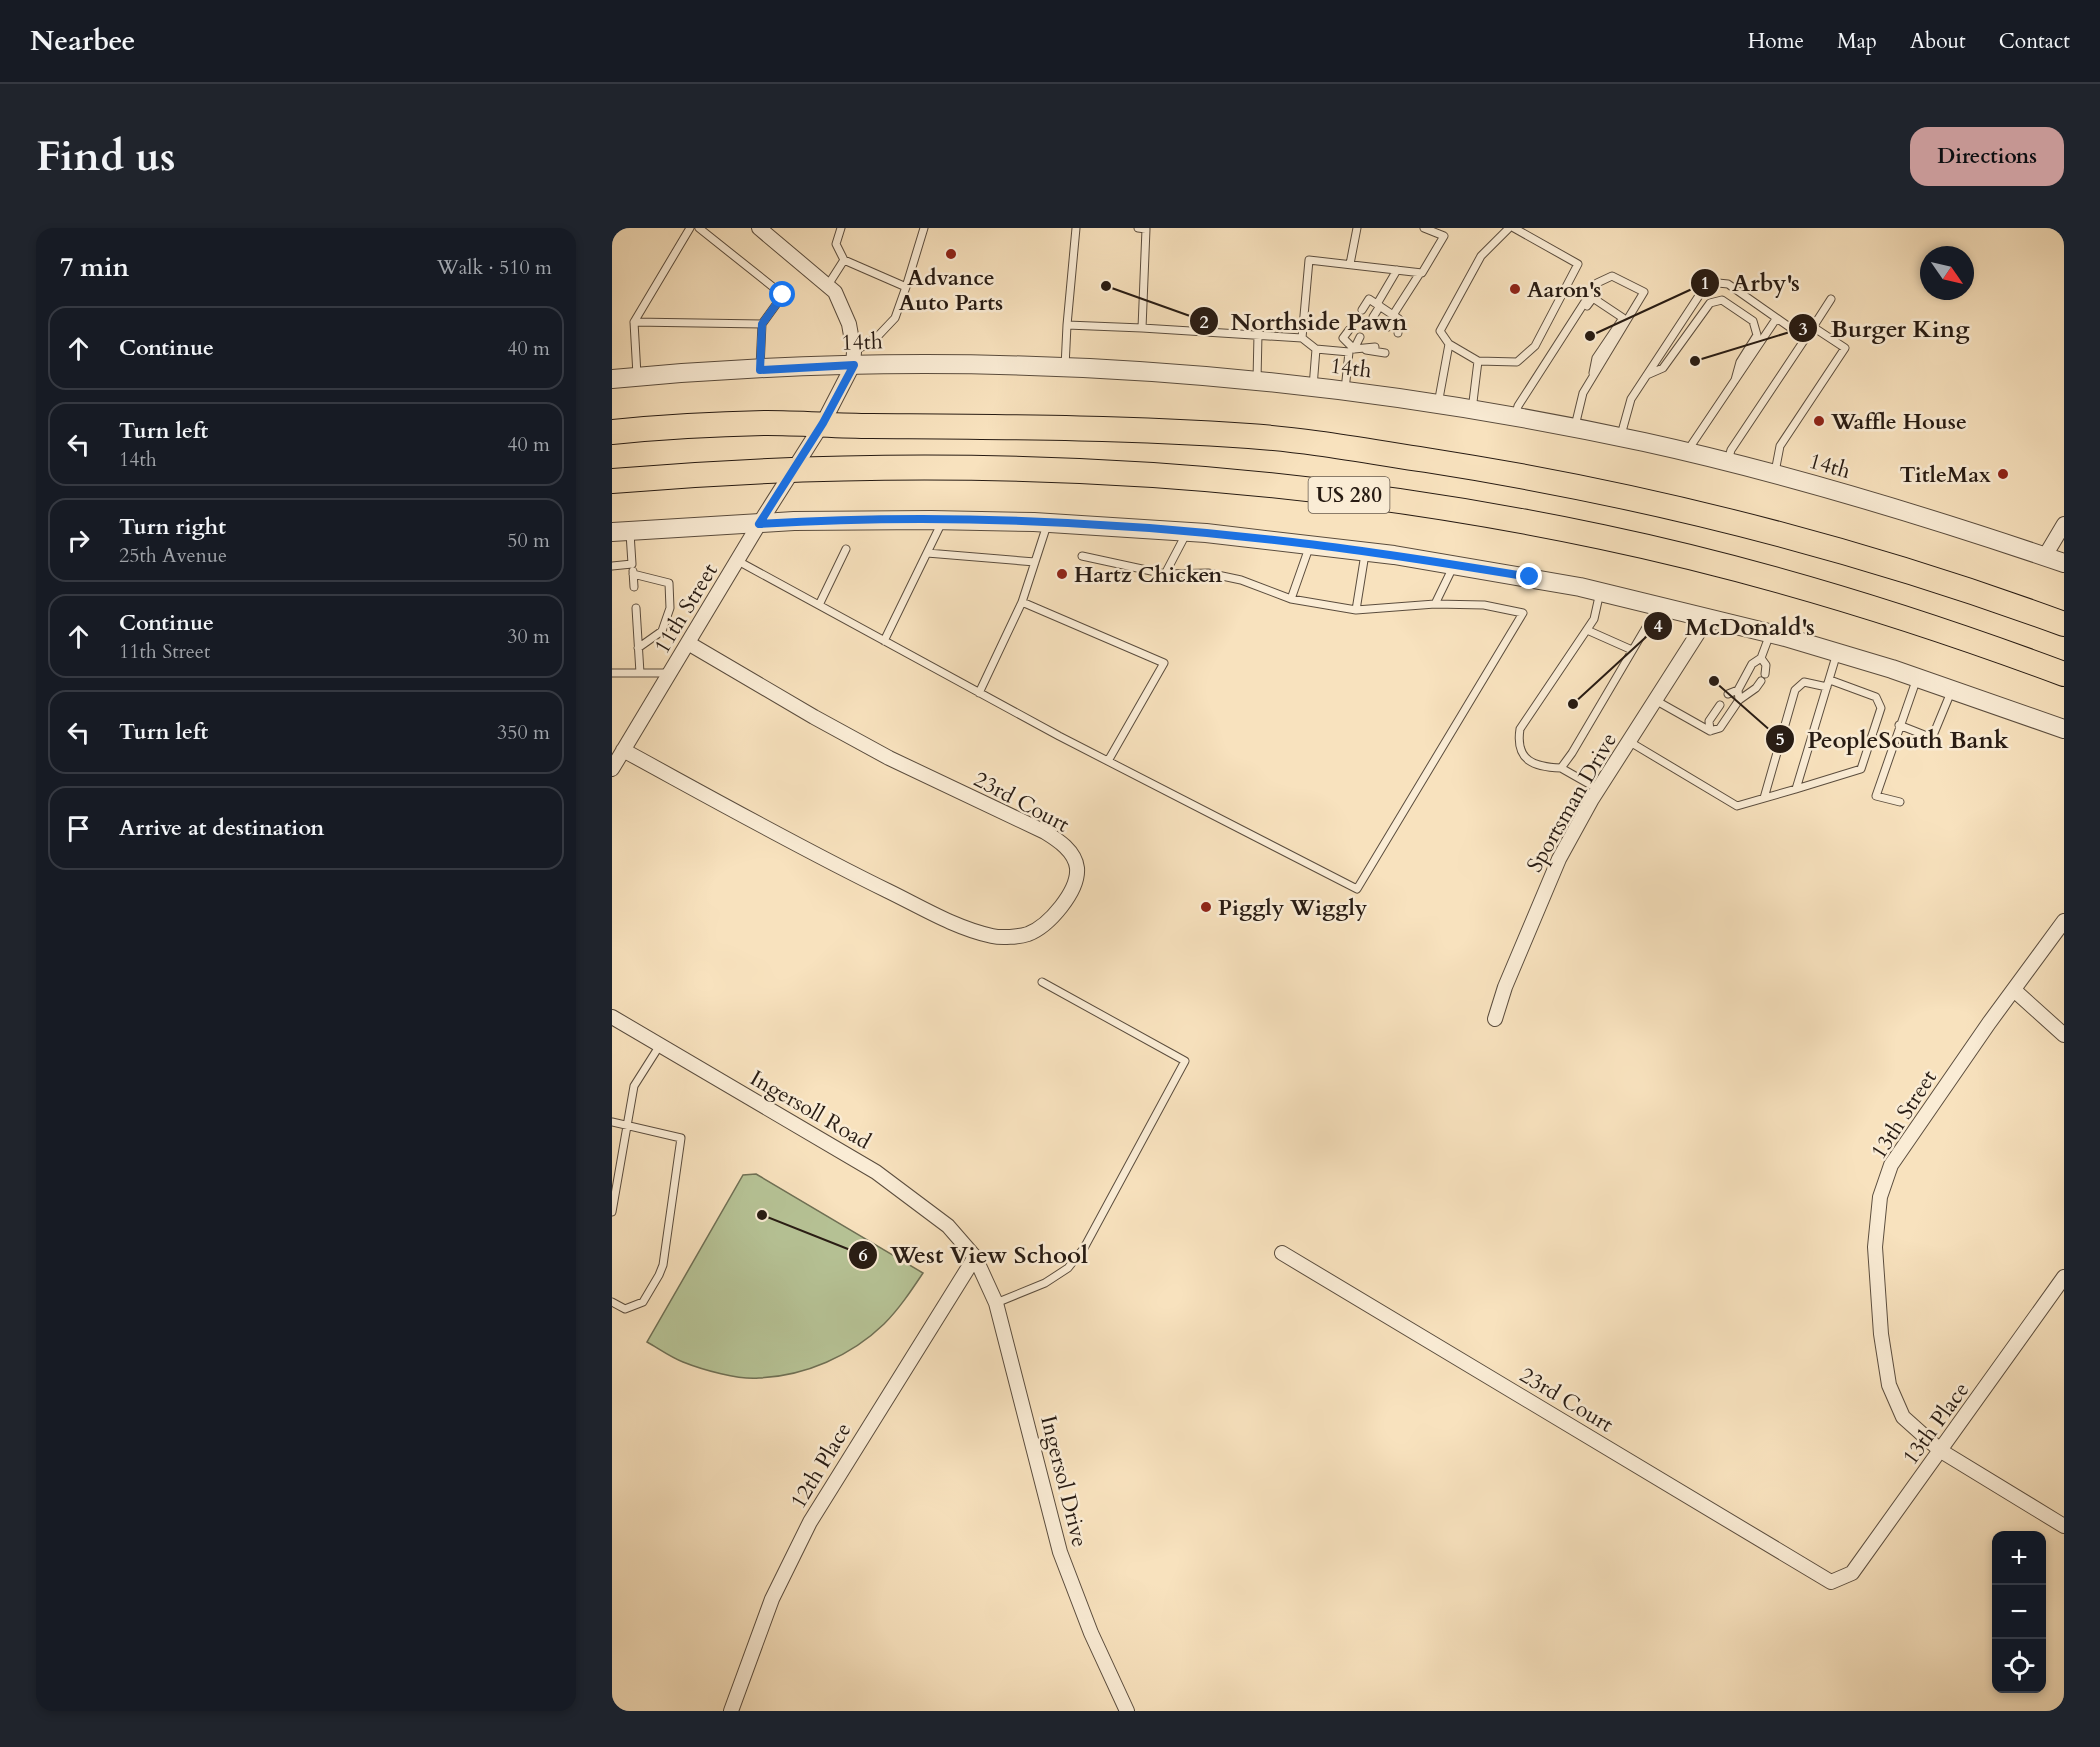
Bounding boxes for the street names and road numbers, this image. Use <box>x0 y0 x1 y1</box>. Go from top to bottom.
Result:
street label: 14th <box>841 326 883 358</box>
street label: 14th <box>1328 351 1373 385</box>
street label: 14th <box>1806 446 1854 486</box>
road number: US 280 <box>1308 477 1389 513</box>
street label: 11th Street <box>647 558 725 659</box>
street label: Sportsman Drive <box>1520 727 1624 878</box>
street label: 23rd Court <box>969 764 1074 840</box>
street label: Ingersoll Road <box>745 1063 877 1157</box>
street label: 13th Street <box>1864 1064 1944 1165</box>
street label: 23rd Court <box>1514 1360 1619 1440</box>
street label: 13th Place <box>1896 1376 1976 1471</box>
street label: Ingersol Drive <box>1033 1412 1095 1550</box>
street label: 12th Place <box>783 1417 858 1514</box>

